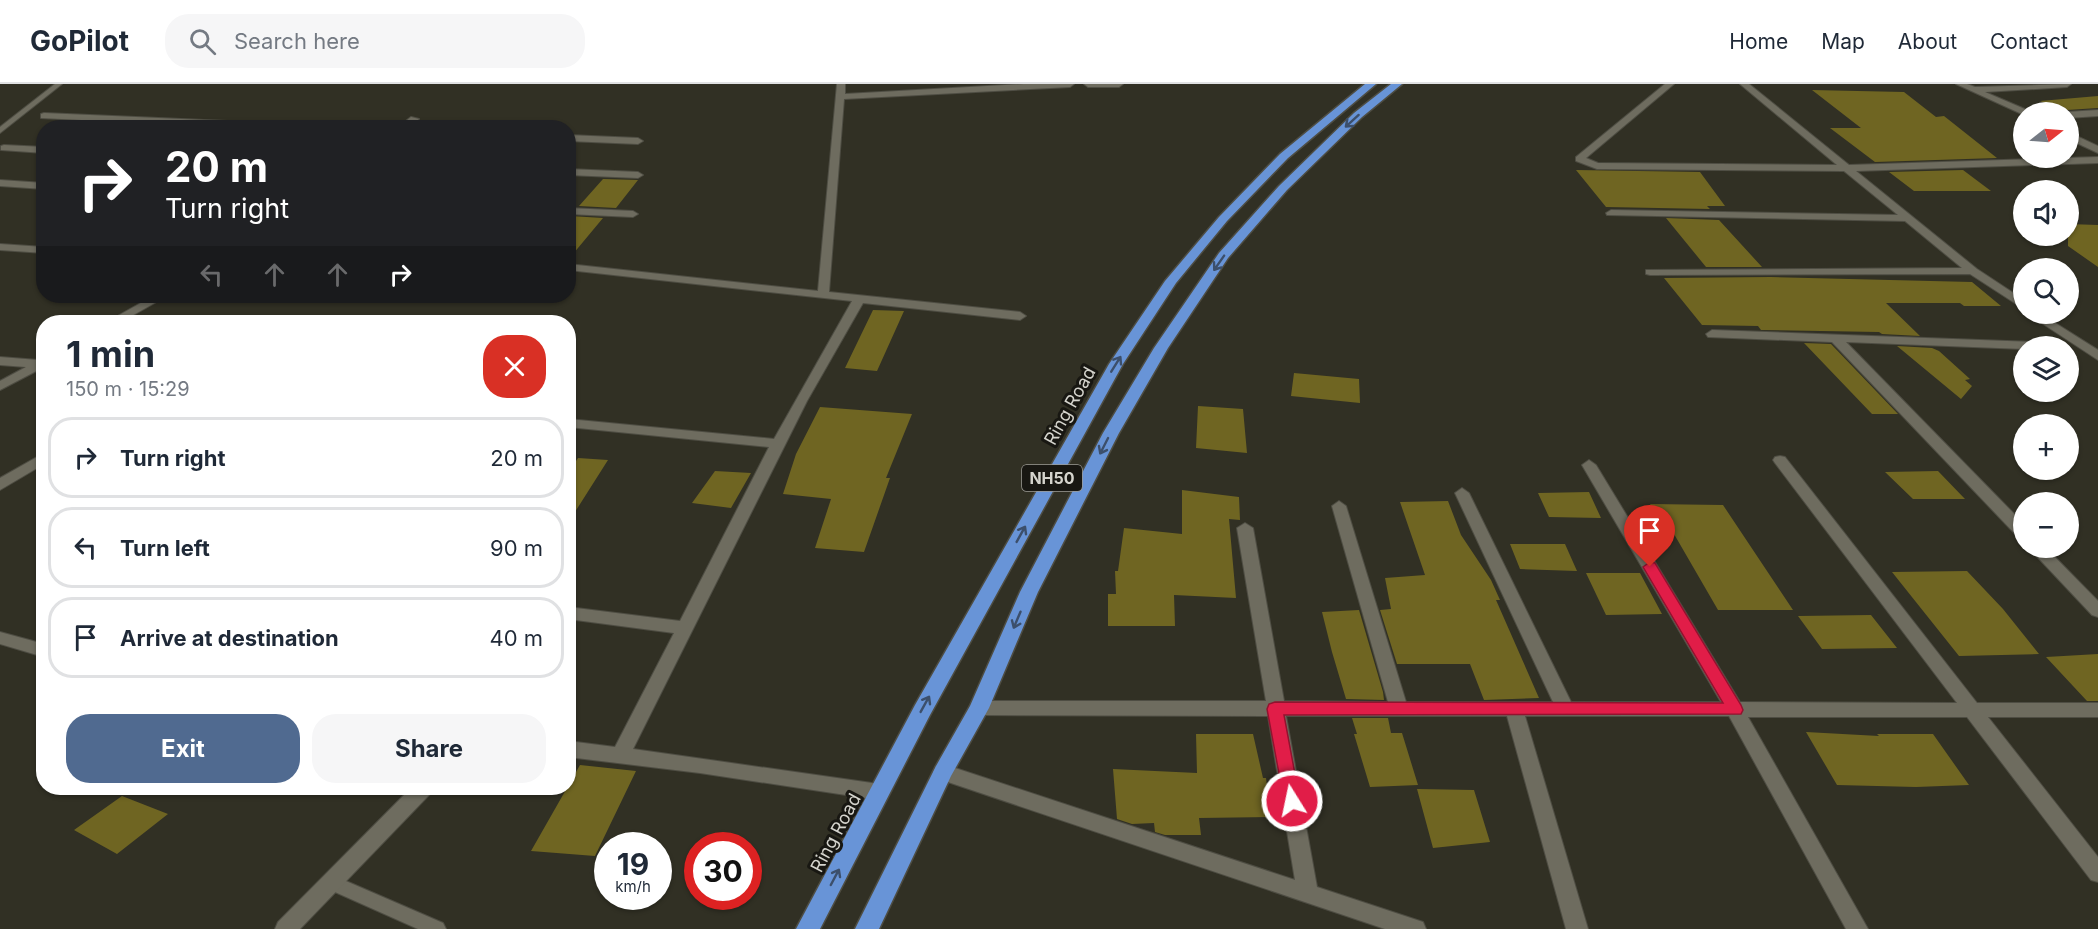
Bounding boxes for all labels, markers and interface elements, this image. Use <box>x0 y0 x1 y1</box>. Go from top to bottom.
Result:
search box <box>165 14 585 68</box>
text: GoPilot <box>30 24 129 58</box>
icon: search <box>186 25 219 58</box>
text: Search here <box>234 28 360 54</box>
text: Home <box>1729 29 1788 54</box>
text: Map <box>1821 29 1865 54</box>
text: About <box>1898 29 1957 54</box>
text: Contact <box>1990 29 2068 54</box>
north arrow <box>2013 102 2079 168</box>
map controls <box>2013 102 2079 558</box>
one-way arrow <box>1345 114 1360 128</box>
text: 20 m <box>165 141 268 192</box>
icon: right <box>66 144 144 222</box>
button: sound <box>2013 180 2079 246</box>
text: Turn right <box>165 192 289 225</box>
one-way arrow <box>1213 255 1225 271</box>
icon: left <box>195 258 228 291</box>
icon: ahead <box>258 258 291 291</box>
icon: ahead <box>321 258 354 291</box>
icon: right <box>384 258 417 291</box>
button: search <box>2013 258 2079 324</box>
text: 1 min <box>66 332 155 376</box>
button: close <box>483 335 546 398</box>
button: layers <box>2013 336 2079 402</box>
one-way arrow <box>1111 356 1123 373</box>
street label: Ring Road <box>1040 363 1100 449</box>
text: 150 m · 15:29 <box>66 377 190 401</box>
button: + <box>2013 414 2079 480</box>
one-way arrow <box>1098 437 1110 454</box>
icon: right <box>69 441 102 474</box>
text: Turn right <box>120 445 226 471</box>
text: 20 m <box>490 445 543 471</box>
road number: NH50 <box>1022 465 1082 491</box>
button: − <box>2013 492 2079 558</box>
pin <box>1624 505 1675 567</box>
icon: arrive <box>1633 514 1666 547</box>
one-way arrow <box>1015 526 1027 543</box>
icon: left <box>69 531 102 564</box>
text: Turn left <box>120 535 210 561</box>
text: 90 m <box>490 535 543 561</box>
one-way arrow <box>1011 611 1022 629</box>
icon: arrive <box>69 621 102 654</box>
text: Arrive at destination <box>120 625 339 651</box>
text: 40 m <box>489 625 543 651</box>
one-way arrow <box>920 696 932 713</box>
button: Exit <box>66 714 300 783</box>
button: Share <box>312 714 546 783</box>
position arrow <box>1260 769 1324 833</box>
street label: Ring Road <box>806 790 865 876</box>
speed limit sign: 30 <box>684 832 762 910</box>
text: 19 <box>617 846 649 882</box>
one-way arrow <box>829 869 841 886</box>
text: km/h <box>615 877 651 896</box>

